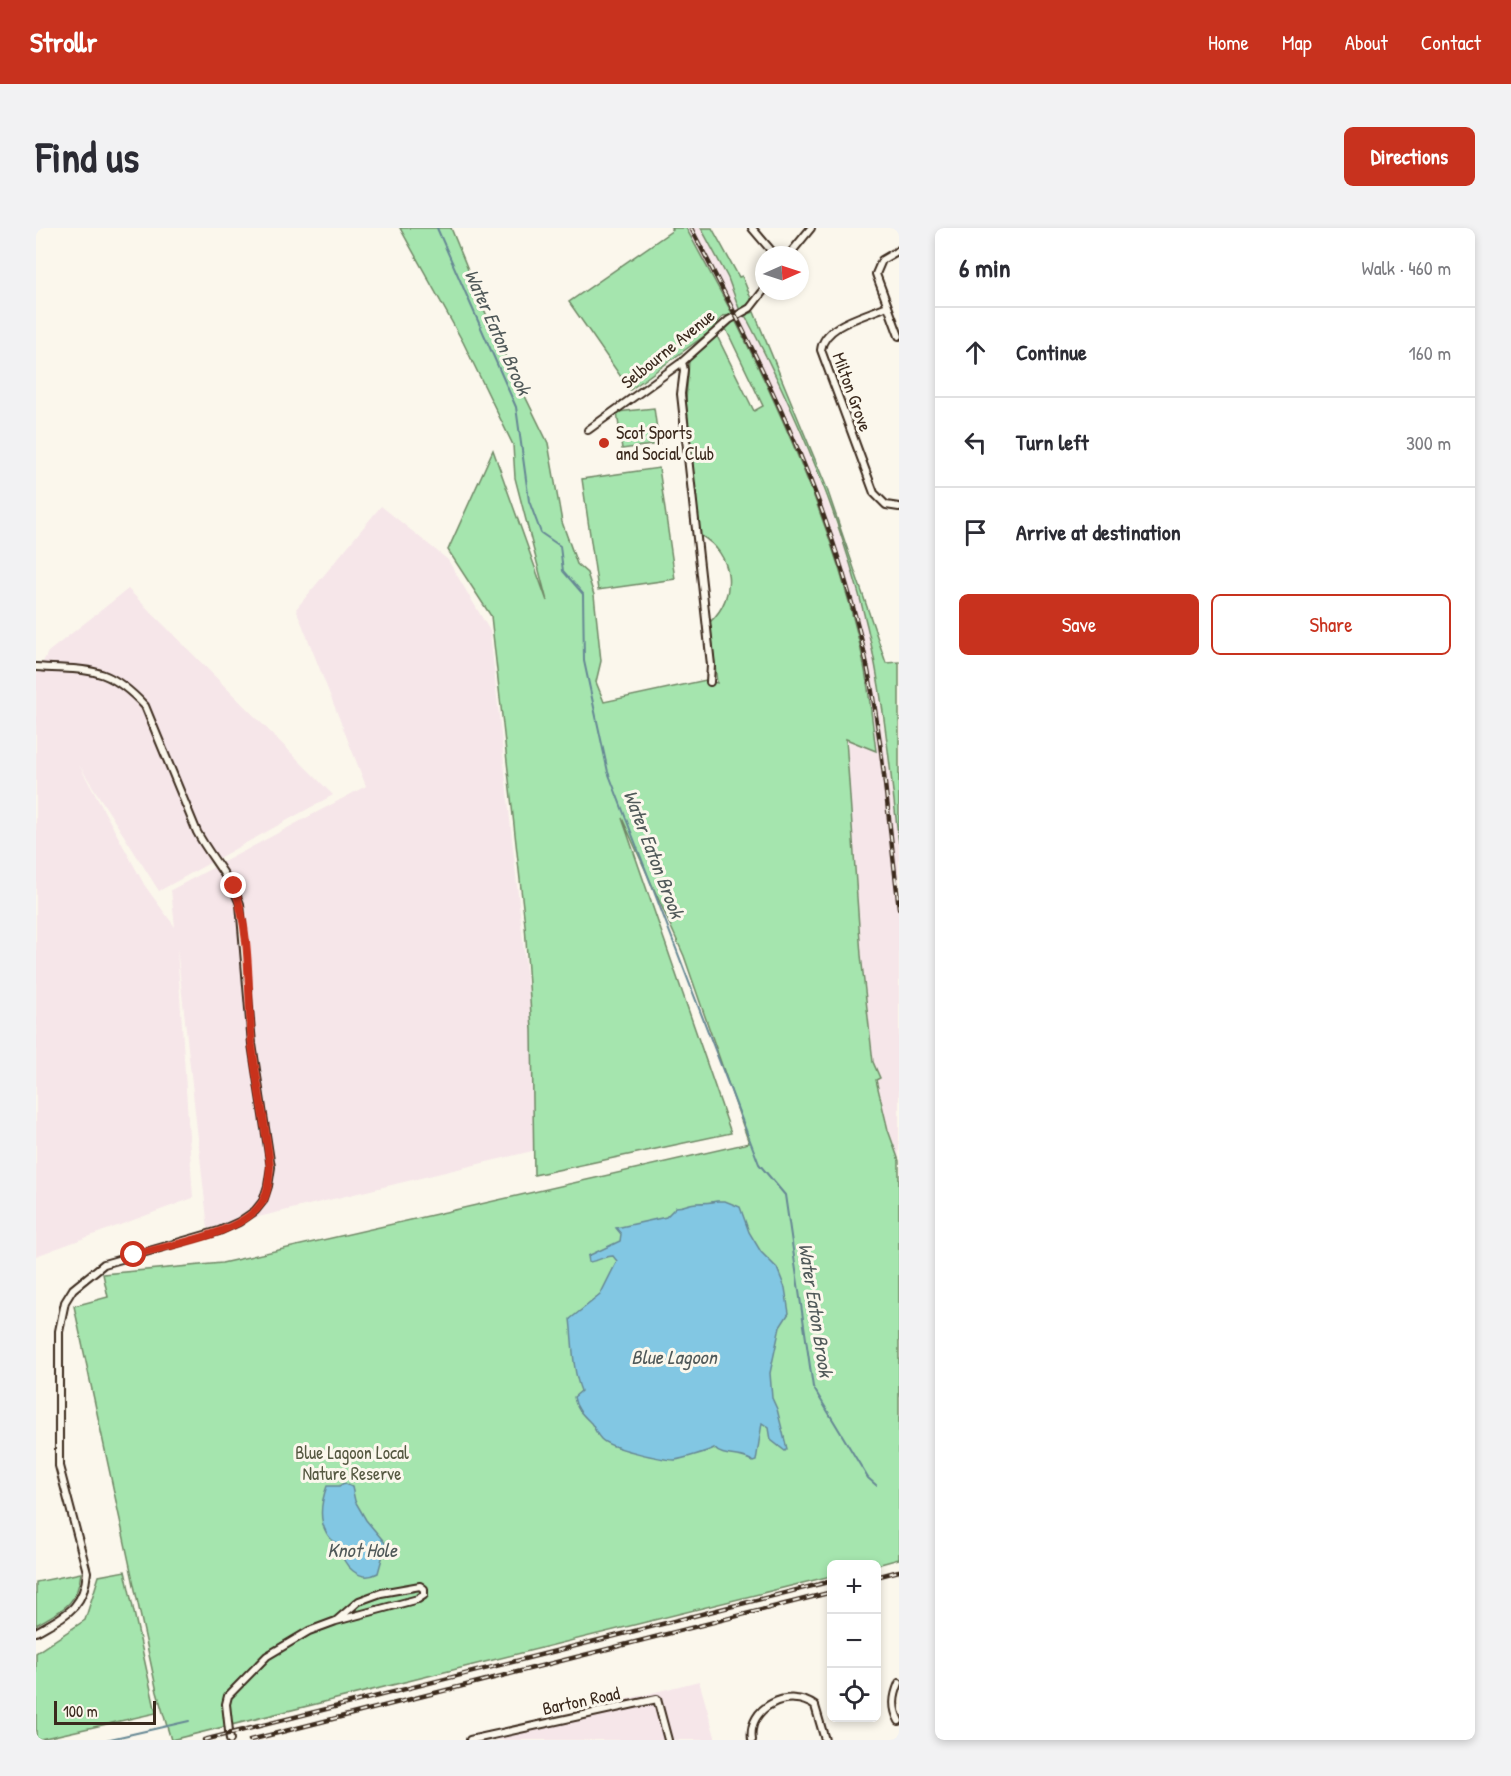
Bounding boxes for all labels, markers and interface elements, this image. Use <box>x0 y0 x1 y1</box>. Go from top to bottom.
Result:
text: Strollr <box>30 23 97 61</box>
text: Home <box>1208 28 1249 57</box>
text: Map <box>1282 28 1312 57</box>
text: About <box>1345 28 1388 57</box>
text: Contact <box>1421 28 1481 57</box>
button: Directions <box>1344 127 1475 186</box>
text: Find us <box>36 128 139 185</box>
north arrow <box>755 246 809 300</box>
text: 6 min <box>959 250 1011 285</box>
text: Walk · 460 m <box>1361 254 1451 281</box>
water label: Water Eaton Brook <box>459 265 539 400</box>
street label: Selbourne Avenue <box>615 303 720 394</box>
icon: ahead <box>959 336 992 369</box>
text: Continue <box>1016 337 1087 367</box>
text: 160 m <box>1409 339 1451 366</box>
street label: Milton Grove <box>827 349 878 435</box>
place label: Scot Sports and Social Club <box>616 420 714 466</box>
icon: left <box>959 426 992 459</box>
text: Turn left <box>1016 427 1089 457</box>
text: 300 m <box>1406 429 1451 456</box>
marker: Scot Sports and Social Club <box>597 436 611 450</box>
icon: arrive <box>959 516 992 549</box>
text: Arrive at destination <box>1016 517 1181 547</box>
button: Save <box>959 594 1199 655</box>
button: Share <box>1211 594 1451 655</box>
water label: Water Eaton Brook <box>618 786 692 923</box>
route end <box>220 872 246 898</box>
route start <box>120 1241 146 1267</box>
water label: Water Eaton Brook <box>793 1241 841 1380</box>
water label: Blue Lagoon <box>631 1343 719 1371</box>
park label: Blue Lagoon Local Nature Reserve <box>295 1440 409 1486</box>
water label: Knot Hole <box>327 1536 398 1563</box>
map controls <box>827 1560 881 1722</box>
button: + <box>827 1560 881 1614</box>
button: − <box>827 1614 881 1668</box>
button: locate <box>827 1668 881 1722</box>
street label: Barton Road <box>540 1680 622 1721</box>
scale bar <box>54 1698 156 1726</box>
text: 100 m <box>63 1700 98 1722</box>

